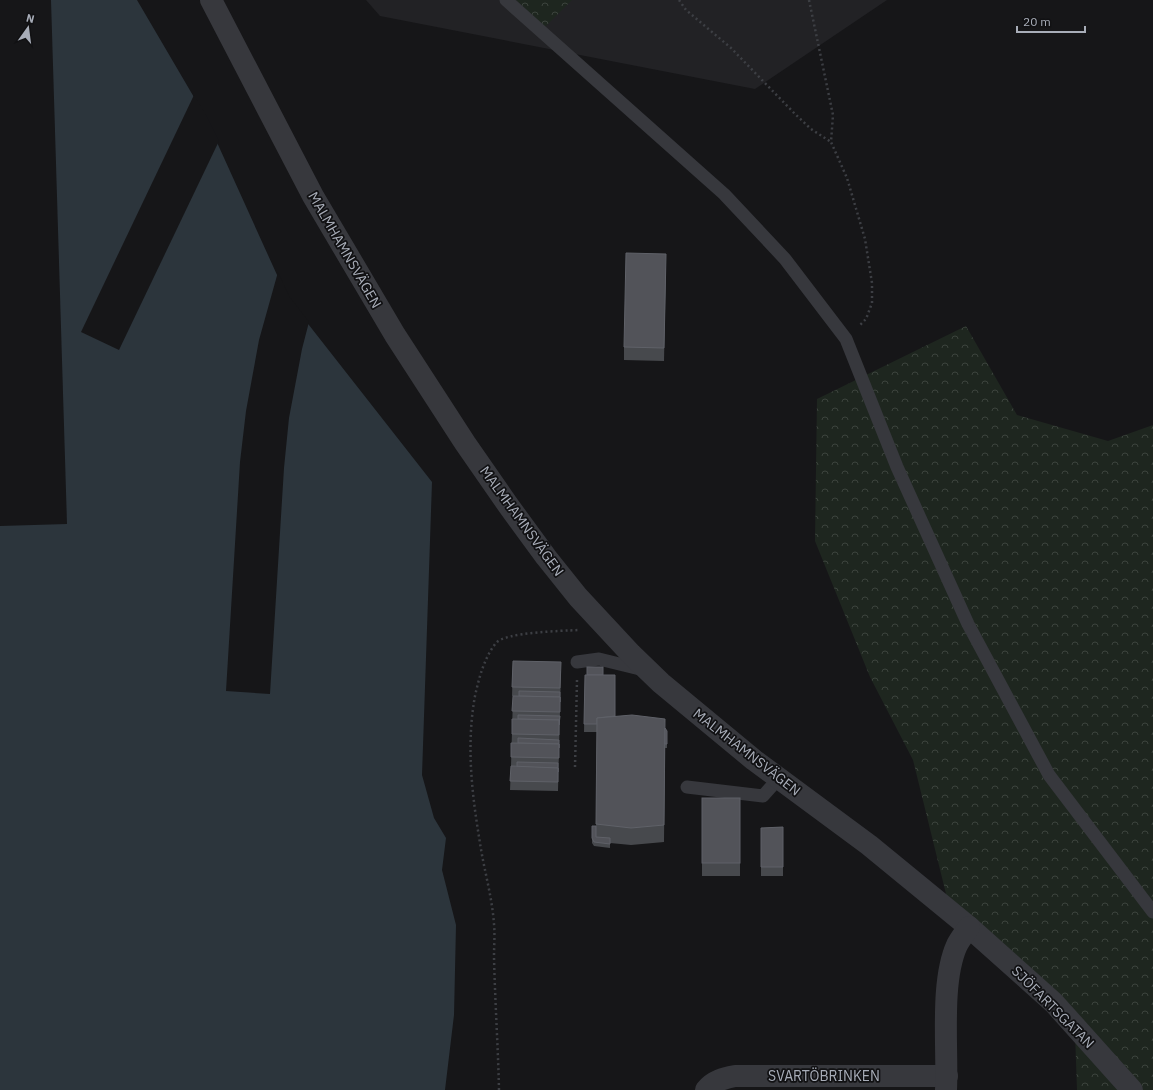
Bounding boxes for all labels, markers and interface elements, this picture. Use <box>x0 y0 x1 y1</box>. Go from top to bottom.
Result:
north arrow <box>8 8 48 48</box>
scale bar <box>1017 8 1085 34</box>
text: N <box>25 11 36 26</box>
text: 20 m <box>1023 14 1051 29</box>
street label: MALMHAMNSVÄGEN <box>304 189 386 311</box>
street label: MALMHAMNSVÄGEN <box>476 463 568 579</box>
street label: MALMHAMNSVÄGEN <box>690 704 804 800</box>
street label: SJÖFARTSGATAN <box>1008 962 1098 1052</box>
street label: SVARTÖBRINKEN <box>768 1067 880 1085</box>

